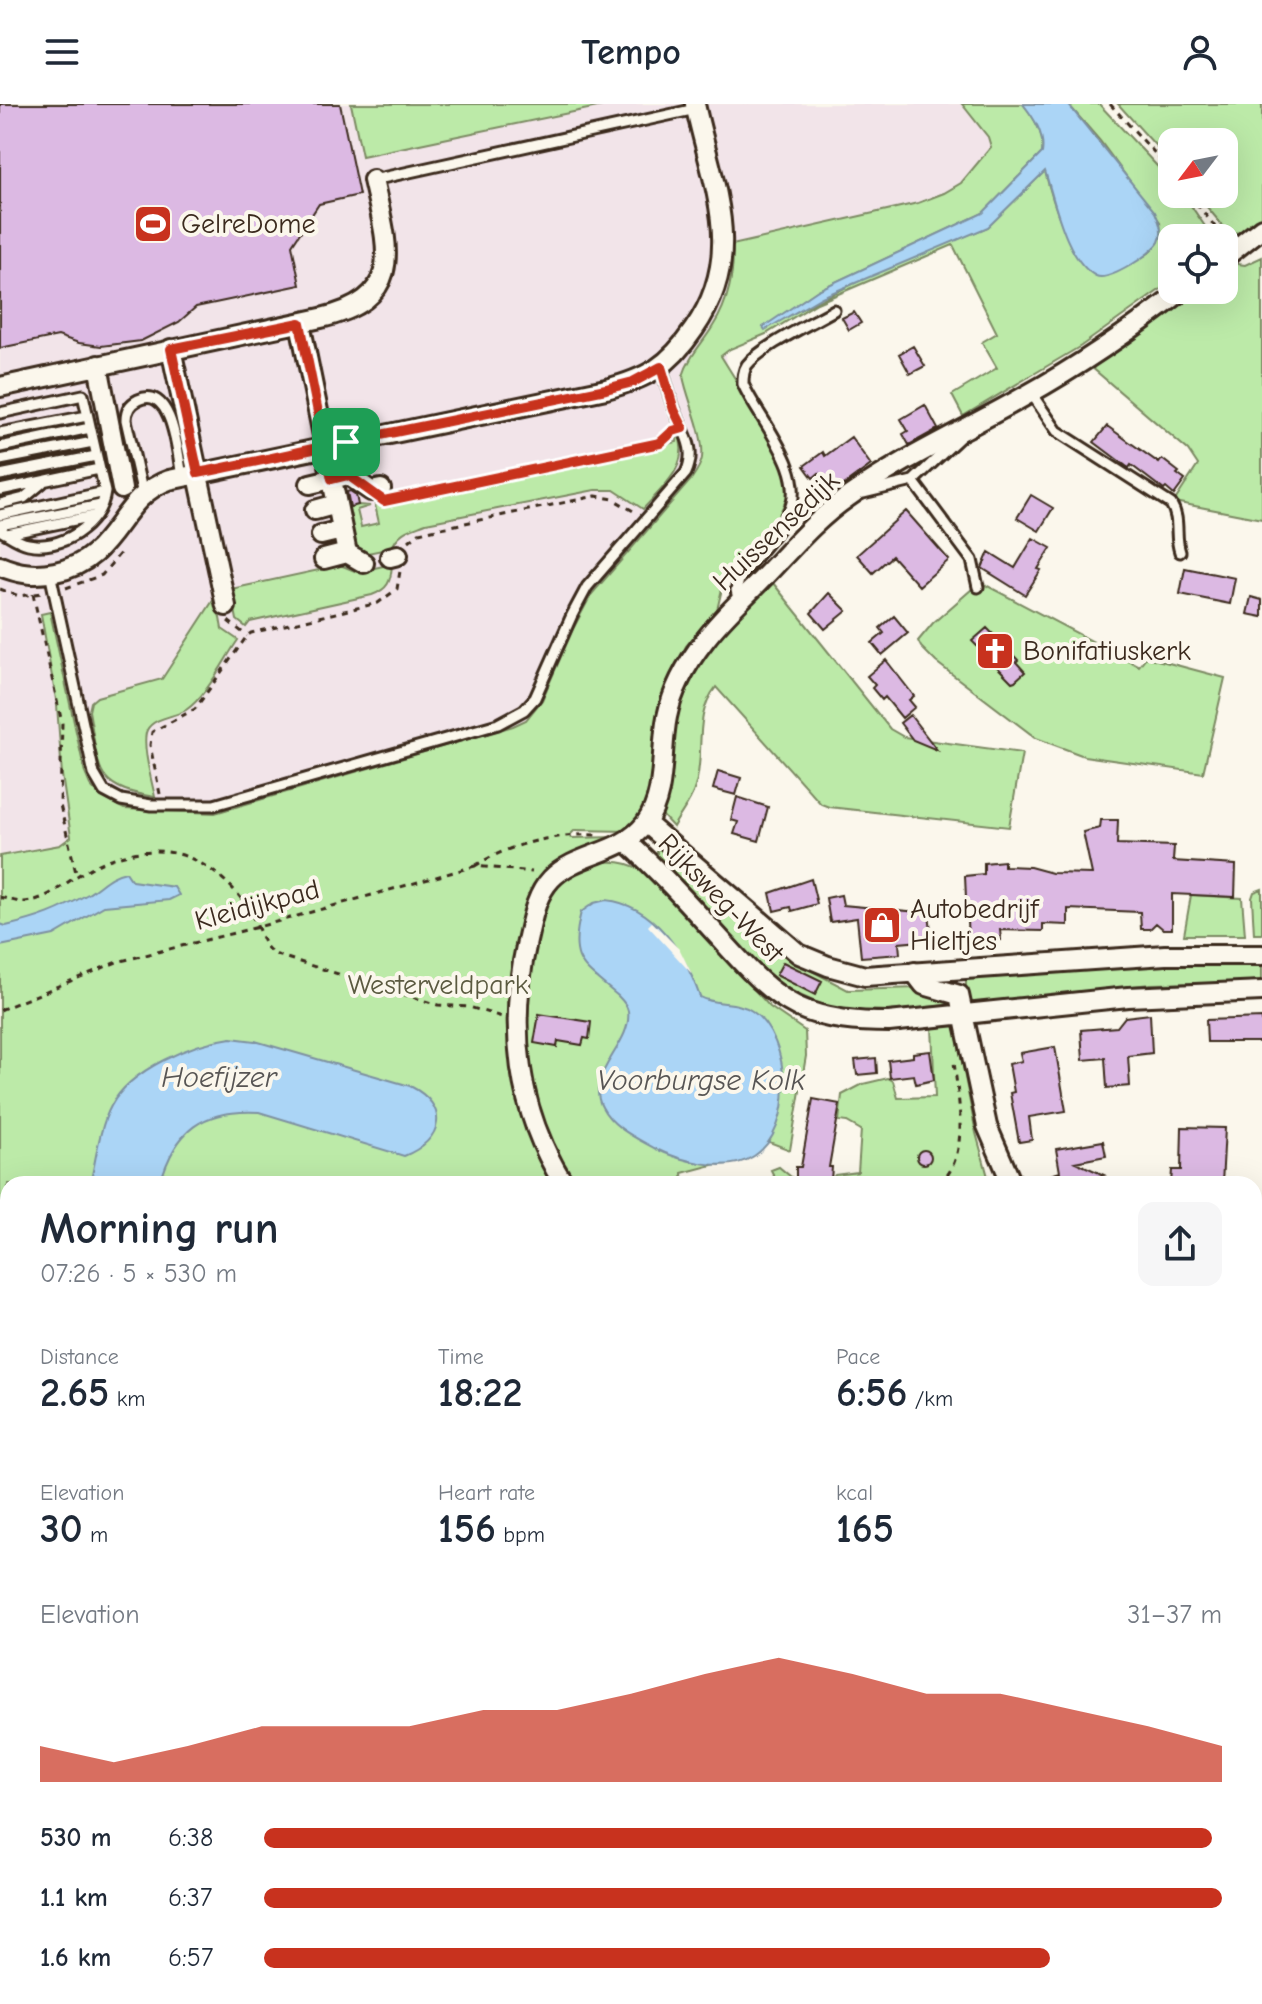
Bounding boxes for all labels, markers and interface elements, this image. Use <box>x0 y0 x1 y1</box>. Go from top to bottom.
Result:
icon: menu <box>40 30 84 74</box>
icon: person <box>1178 30 1222 74</box>
text: Tempo <box>581 32 681 73</box>
north arrow <box>1158 128 1238 208</box>
map controls <box>1158 128 1238 304</box>
sports icon: GelreDome <box>132 203 174 245</box>
place label: GelreDome <box>181 208 315 240</box>
button: locate <box>1158 224 1238 304</box>
pin <box>312 408 380 476</box>
icon: arrive <box>324 420 368 464</box>
street label: Huissensedijk <box>706 464 846 597</box>
church icon: Bonifatiuskerk <box>974 630 1016 672</box>
place label: Bonifatiuskerk <box>1023 635 1191 667</box>
street label: Rijksweg-West <box>652 827 791 970</box>
street label: Kleidijkpad <box>191 873 323 937</box>
place label: Autobedrijf Hieltjes <box>910 893 1041 957</box>
shop icon: Autobedrijf Hieltjes <box>861 904 903 946</box>
park label: Westerveldpark <box>348 969 529 1001</box>
water label: Hoefijzer <box>161 1060 278 1095</box>
water label: Voorburgse Kolk <box>597 1063 806 1098</box>
button: share <box>1138 1202 1222 1286</box>
text: Morning run <box>40 1203 279 1254</box>
text: 07:26 · 5 × 530 m <box>40 1259 237 1289</box>
text: Distance <box>40 1344 119 1370</box>
text: Time <box>438 1344 484 1370</box>
text: Pace <box>836 1344 880 1370</box>
text: 2.65 <box>40 1370 109 1416</box>
text: 18:22 <box>438 1370 522 1416</box>
text: 6:56 <box>836 1370 907 1416</box>
text: km <box>109 1386 146 1412</box>
text: /km <box>907 1386 953 1412</box>
text: Elevation <box>40 1480 124 1506</box>
text: Heart rate <box>438 1480 535 1506</box>
text: kcal <box>836 1480 873 1506</box>
text: 30 <box>40 1506 83 1552</box>
text: 156 <box>438 1506 496 1552</box>
text: 165 <box>836 1506 894 1552</box>
text: m <box>83 1522 108 1548</box>
text: bpm <box>496 1522 545 1548</box>
text: Elevation <box>40 1600 140 1630</box>
text: 31–37 m <box>1127 1600 1222 1630</box>
text: 530 m <box>40 1823 111 1853</box>
text: 6:38 <box>168 1823 213 1853</box>
text: 1.1 km <box>40 1883 108 1913</box>
text: 6:37 <box>168 1883 212 1913</box>
text: 1.6 km <box>40 1943 111 1973</box>
text: 6:57 <box>168 1943 213 1973</box>

